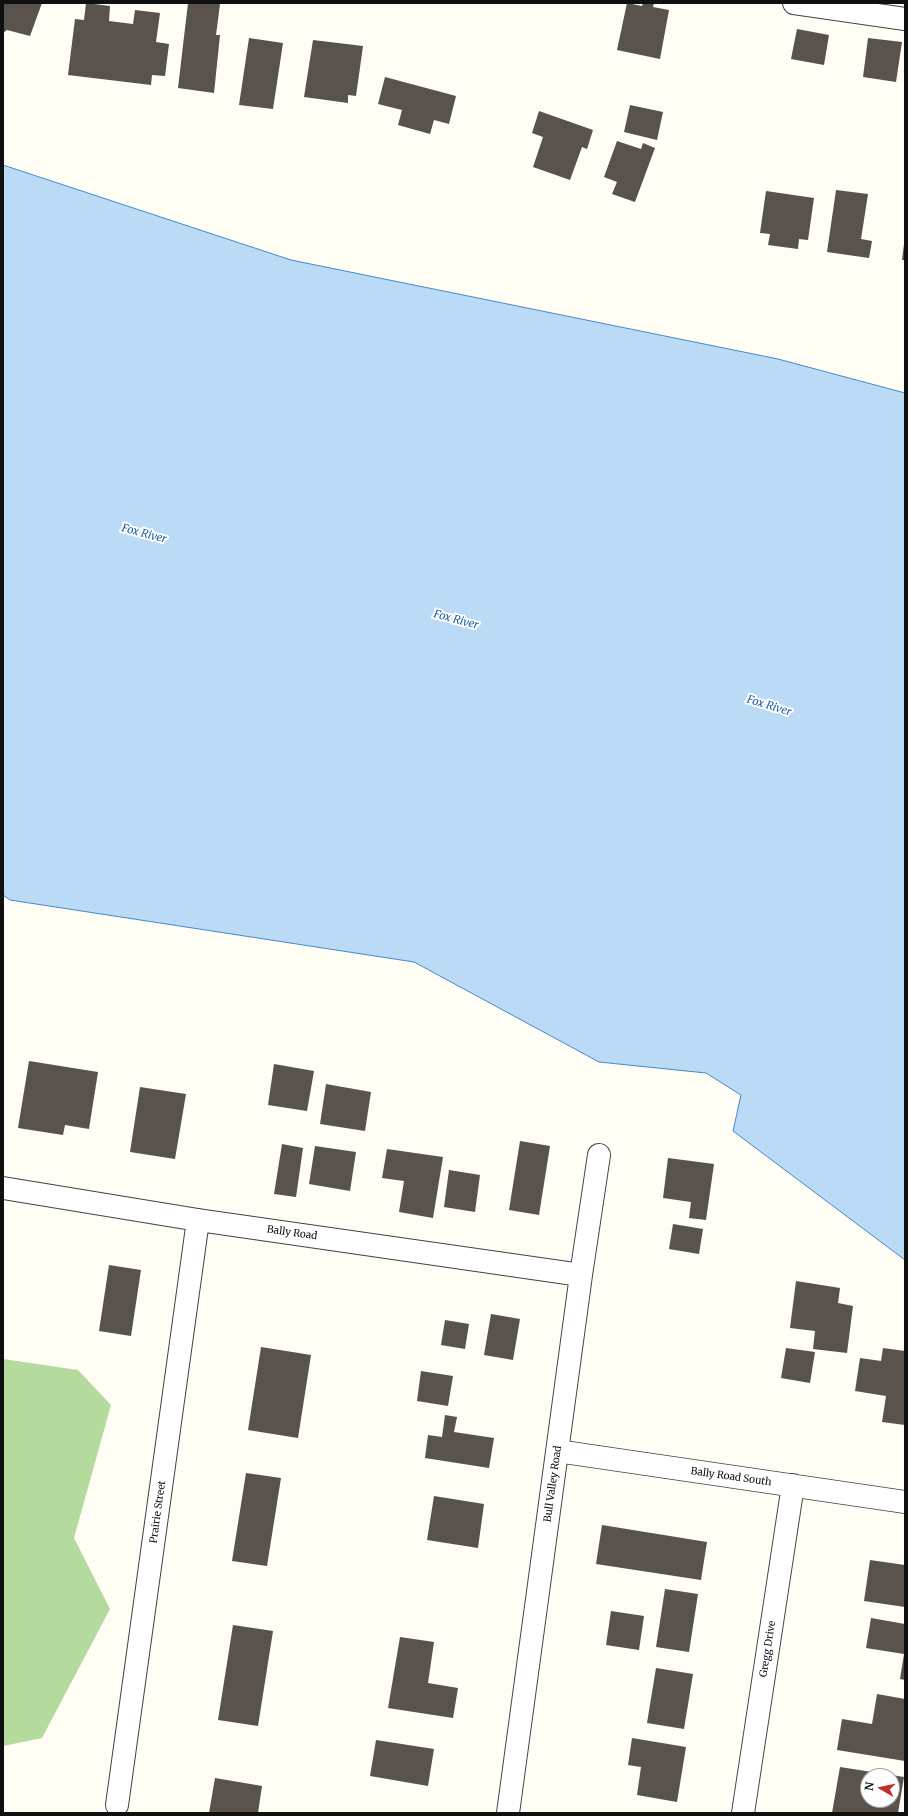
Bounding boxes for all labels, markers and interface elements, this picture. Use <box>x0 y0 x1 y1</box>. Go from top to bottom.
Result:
water label: Fox River <box>120 522 168 546</box>
water label: Fox River <box>432 608 480 632</box>
water label: Fox River <box>745 693 793 719</box>
street label: Bally Road <box>266 1224 318 1242</box>
street label: Bull Valley Road <box>542 1445 564 1523</box>
street label: Bally Road South <box>690 1465 772 1489</box>
street label: Prairie Street <box>148 1480 168 1544</box>
street label: Gregg Drive <box>758 1620 778 1678</box>
north arrow <box>860 1768 900 1808</box>
text: N <box>862 1781 877 1792</box>

